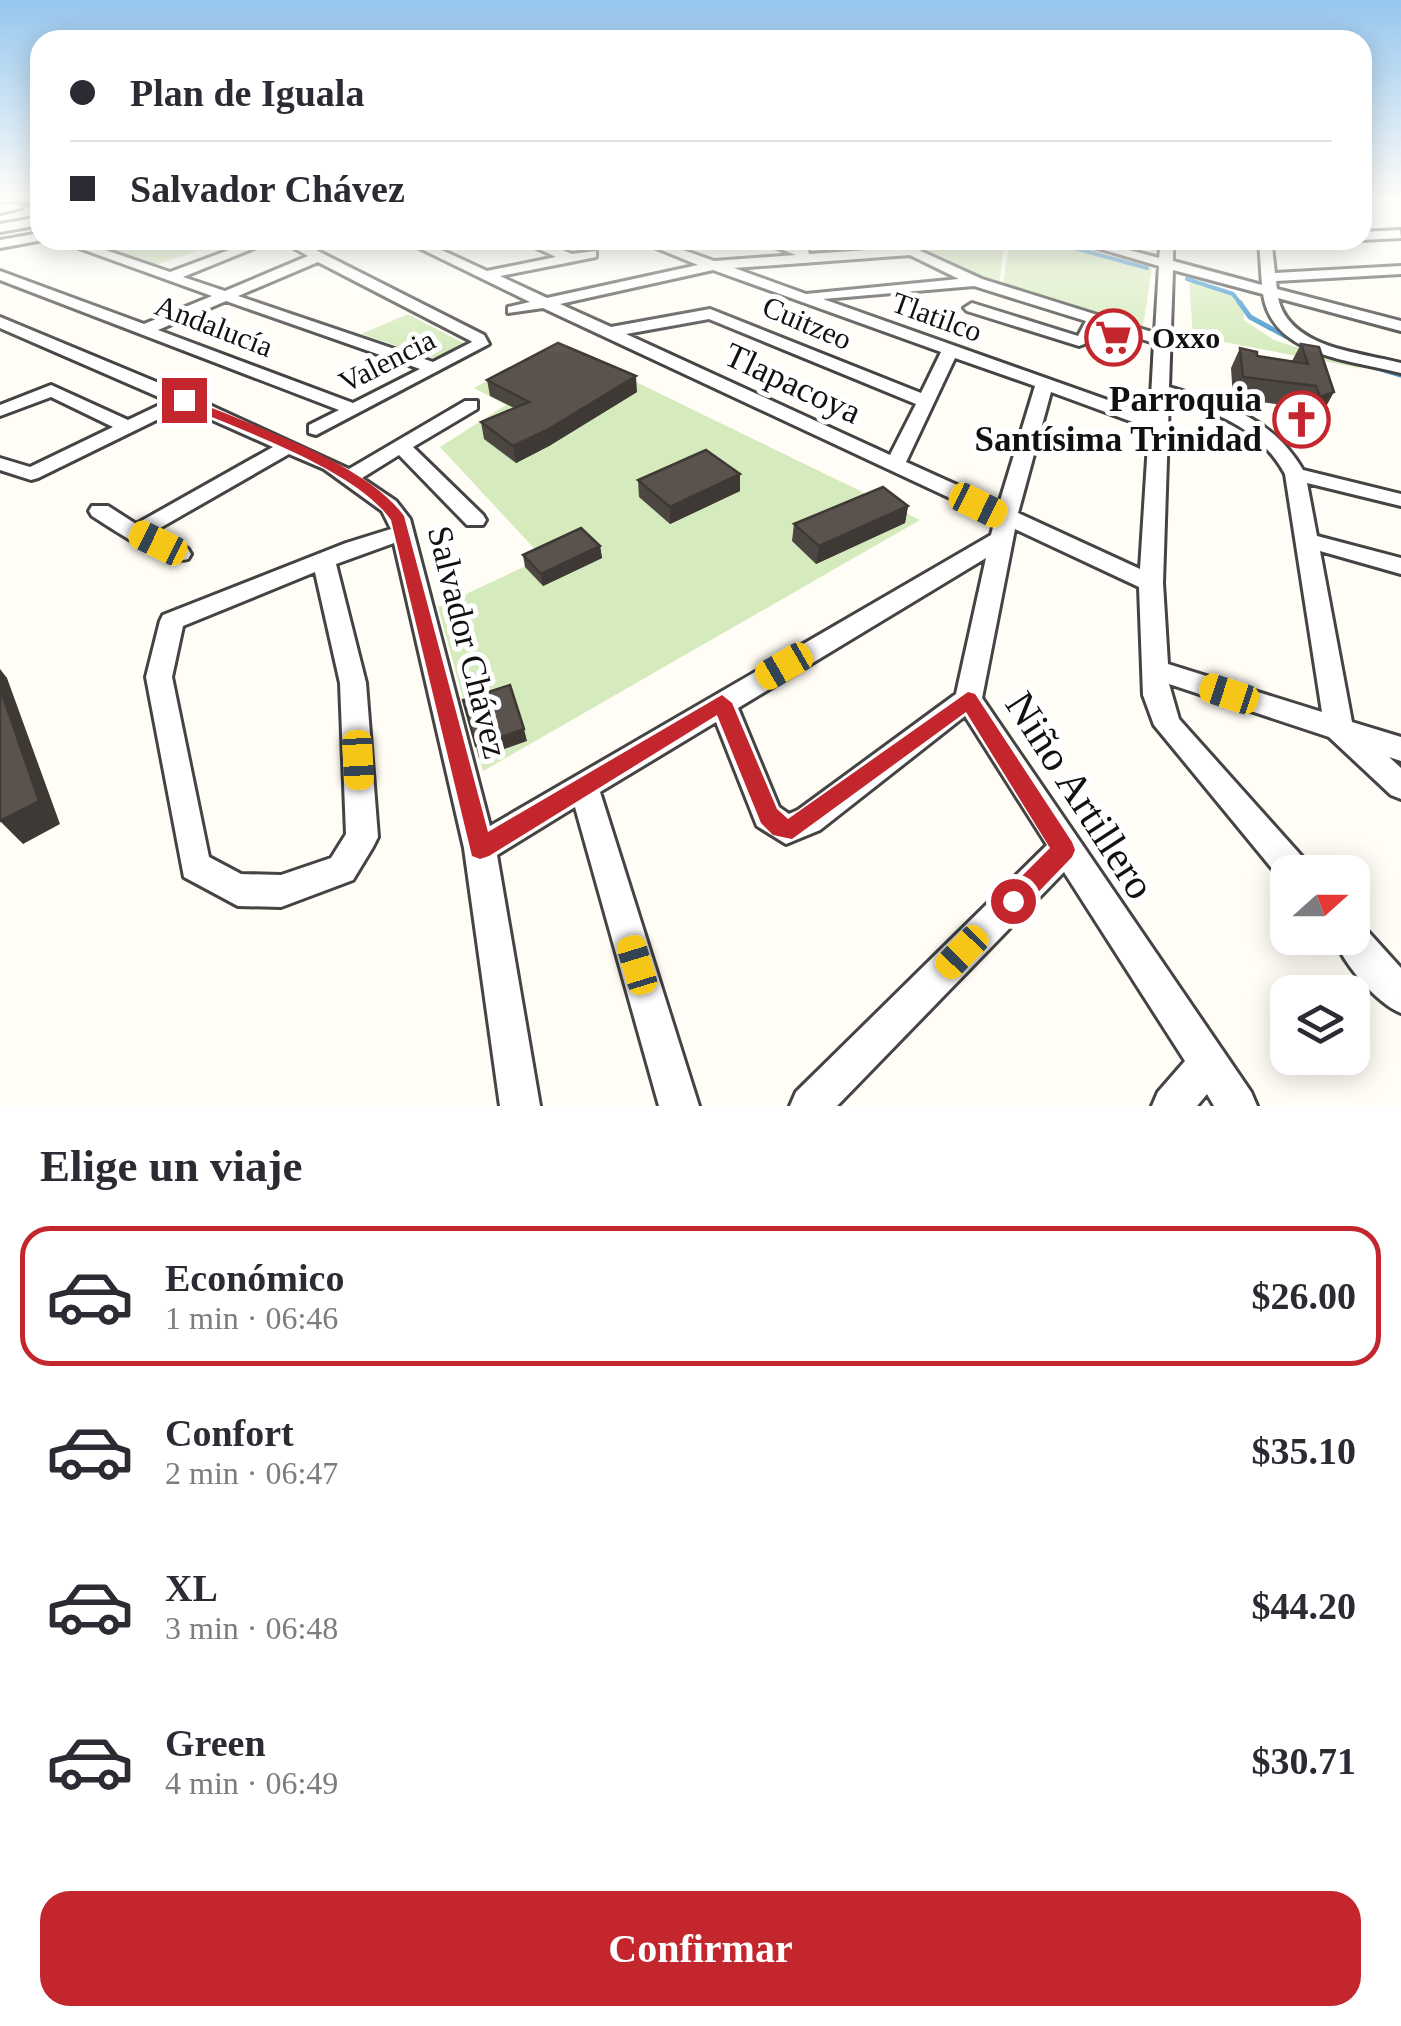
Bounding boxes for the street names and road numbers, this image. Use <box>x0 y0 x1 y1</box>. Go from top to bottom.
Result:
street label: Tlatilco <box>888 285 987 348</box>
street label: Andalucía <box>151 288 278 363</box>
street label: Cuitzeo <box>758 289 857 356</box>
street label: Valencia <box>333 322 440 399</box>
street label: Tlapacoya <box>719 335 867 432</box>
street label: Salvador Chávez <box>420 522 515 762</box>
street label: Niño Artillero <box>996 684 1164 907</box>

